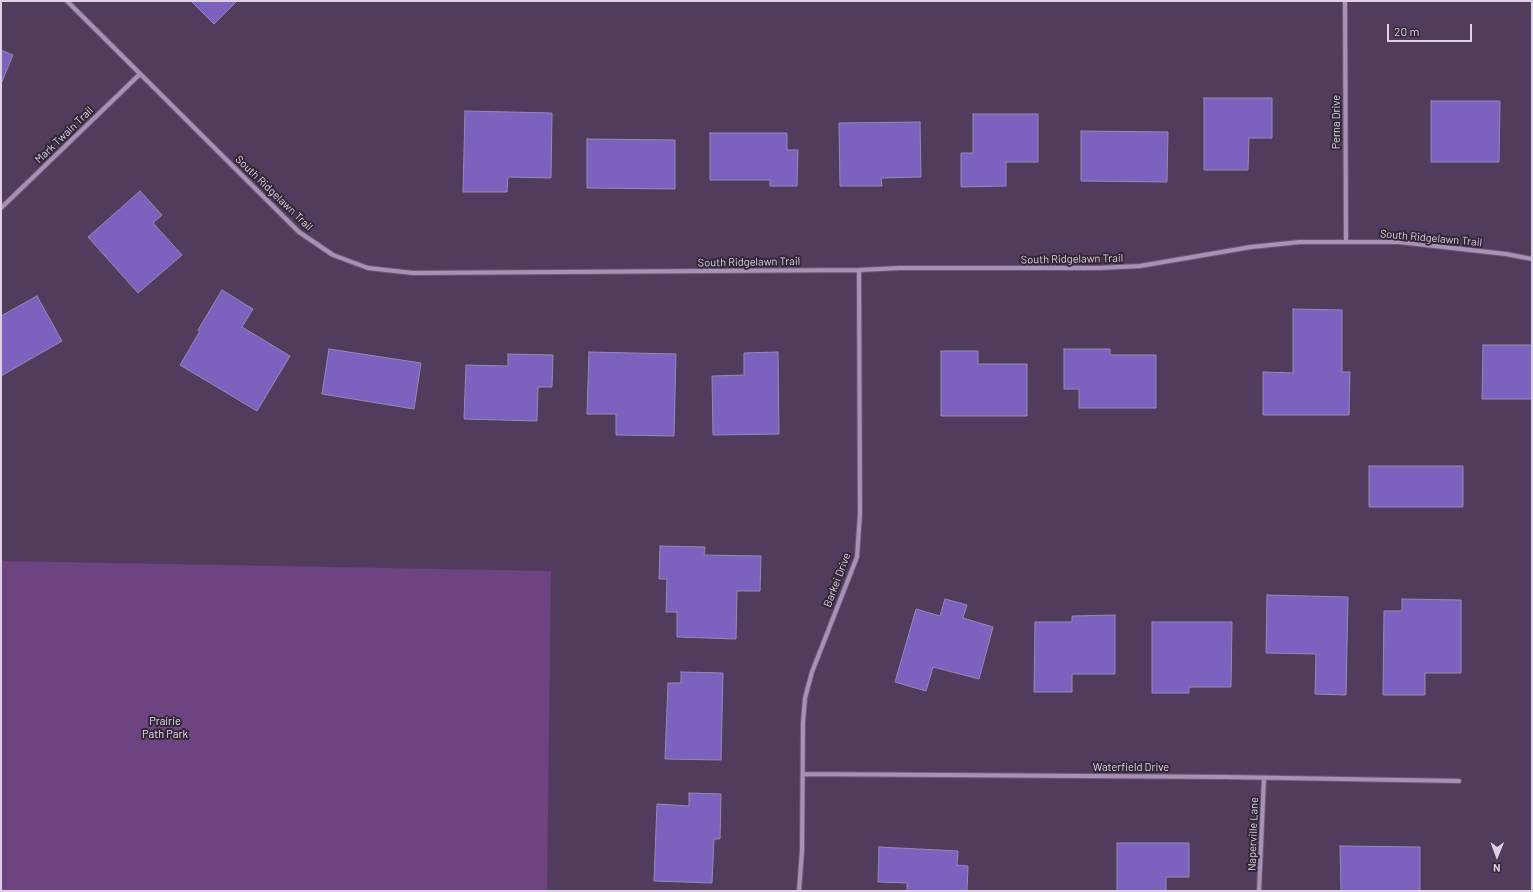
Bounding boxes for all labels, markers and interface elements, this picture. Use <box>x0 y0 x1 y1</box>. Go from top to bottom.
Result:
scale bar <box>1389 16 1474 42</box>
text: 20 m <box>1394 24 1420 38</box>
street label: Perna Drive <box>1329 95 1343 149</box>
street label: Mark Twain Trail <box>32 104 96 166</box>
street label: South Ridgelawn Trail <box>233 153 315 233</box>
street label: South Ridgelawn Trail <box>1379 227 1483 249</box>
street label: South Ridgelawn Trail <box>1021 252 1123 266</box>
street label: South Ridgelawn Trail <box>698 255 800 269</box>
street label: Barkei Drive <box>821 551 853 609</box>
park label: Prairie Path Park <box>142 714 188 740</box>
street label: Waterfield Drive <box>1093 760 1169 774</box>
street label: Naperville Lane <box>1245 797 1261 871</box>
north arrow <box>1477 836 1517 876</box>
text: N <box>1493 862 1501 875</box>

